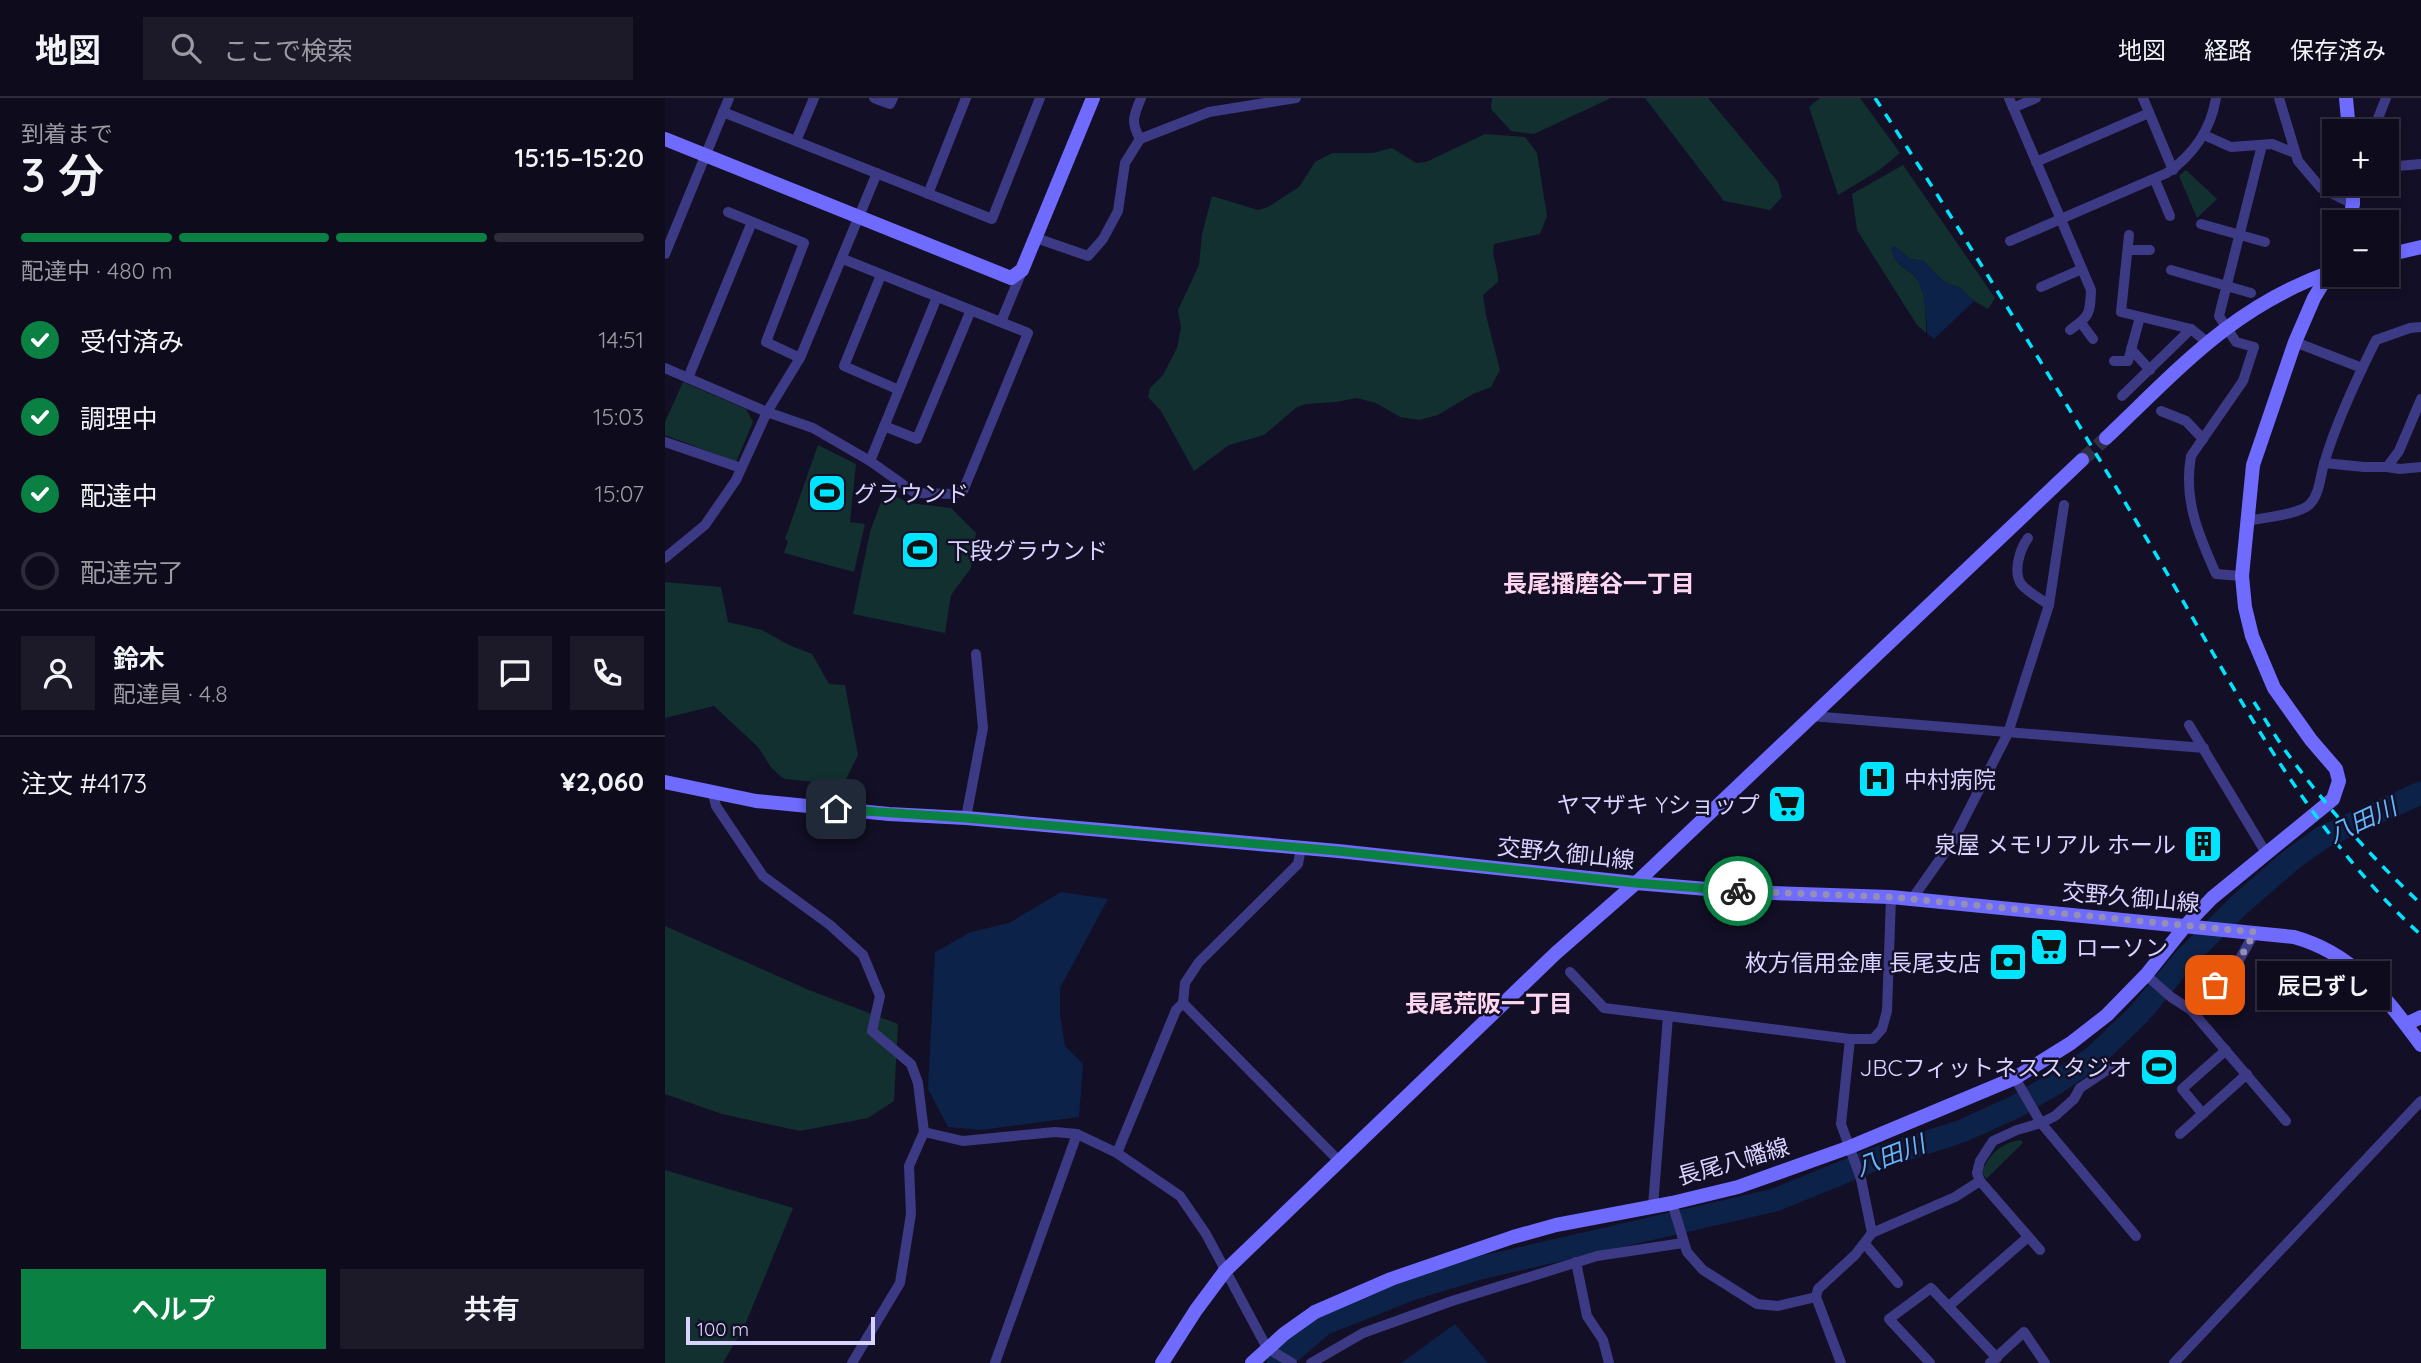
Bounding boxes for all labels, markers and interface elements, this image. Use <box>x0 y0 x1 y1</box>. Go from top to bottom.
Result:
search box <box>143 17 633 80</box>
text: 地図 <box>35 29 101 70</box>
icon: search <box>167 29 205 67</box>
text: ここで検索 <box>223 34 353 67</box>
text: 地図 <box>2118 35 2166 65</box>
text: 経路 <box>2204 35 2252 65</box>
text: 保存済み <box>2290 35 2386 65</box>
text: 到着まで <box>21 119 113 148</box>
map controls <box>2322 119 2399 287</box>
button: + <box>2322 119 2399 196</box>
text: 15:15–15:20 <box>515 141 644 174</box>
text: 3 分 <box>21 146 104 204</box>
button: − <box>2322 210 2399 287</box>
text: 配達中 · 480 m <box>21 256 173 285</box>
icon: check <box>21 321 59 359</box>
text: 受付済み <box>80 325 184 358</box>
text: 14:51 <box>598 325 644 354</box>
icon: check <box>21 398 59 436</box>
text: 調理中 <box>80 402 158 435</box>
text: 15:03 <box>593 402 644 431</box>
sports icon: グラウンド <box>806 472 848 514</box>
icon: check <box>21 475 59 513</box>
text: 配達中 <box>80 479 158 512</box>
text: 15:07 <box>594 479 644 508</box>
place label: グラウンド <box>854 479 969 508</box>
sports icon: 下段グラウンド <box>899 529 941 571</box>
place label: 下段グラウンド <box>947 536 1108 565</box>
text: 配達完了 <box>80 556 184 589</box>
district label: 長尾播磨谷一丁目 <box>1503 568 1695 598</box>
button: person <box>21 636 95 710</box>
button: chat <box>478 636 552 710</box>
button: phone <box>570 636 644 710</box>
text: 鈴木 <box>113 642 165 675</box>
text: 配達員 · 4.8 <box>113 679 228 708</box>
hospital icon: 中村病院 <box>1856 758 1898 800</box>
text: ¥2,060 <box>560 765 644 798</box>
place label: 中村病院 <box>1904 765 1996 794</box>
text: 注文 #4173 <box>21 767 147 800</box>
pin <box>806 779 866 839</box>
supermarket icon: ヤマザキ Yショップ <box>1766 783 1808 825</box>
icon: home <box>817 790 855 828</box>
place label: ヤマザキ Yショップ <box>1557 790 1760 819</box>
water label: 八田川 <box>2323 790 2404 849</box>
building icon: 泉屋 メモリアル ホール <box>2182 823 2224 865</box>
place label: 泉屋 メモリアル ホール <box>1934 830 2176 859</box>
street label: 交野久御山線 <box>1496 831 1636 875</box>
courier <box>1703 856 1773 926</box>
icon: bike <box>1719 872 1757 910</box>
street label: 交野久御山線 <box>2061 877 2201 917</box>
supermarket icon: ローソン <box>2028 926 2070 968</box>
place label: ローソン <box>2076 933 2168 962</box>
bank icon: 枚方信用金庫 長尾支店 <box>1987 941 2029 983</box>
place label: 枚方信用金庫 長尾支店 <box>1745 948 1981 977</box>
pin <box>2185 955 2245 1015</box>
callout: 辰巳ずし <box>2257 960 2390 1010</box>
icon: bag <box>2196 966 2234 1004</box>
text: 辰巳ずし <box>2278 971 2370 1000</box>
district label: 長尾荒阪一丁目 <box>1405 988 1573 1018</box>
sports icon: JBCフィットネススタジオ <box>2138 1046 2180 1088</box>
place label: JBCフィットネススタジオ <box>1859 1053 2132 1082</box>
water label: 八田川 <box>1851 1127 1932 1182</box>
street label: 長尾八幡線 <box>1674 1131 1792 1191</box>
button: ヘルプ <box>21 1269 326 1349</box>
button: 共有 <box>340 1269 644 1349</box>
scale bar <box>686 1314 875 1346</box>
text: 100 m <box>697 1317 749 1341</box>

